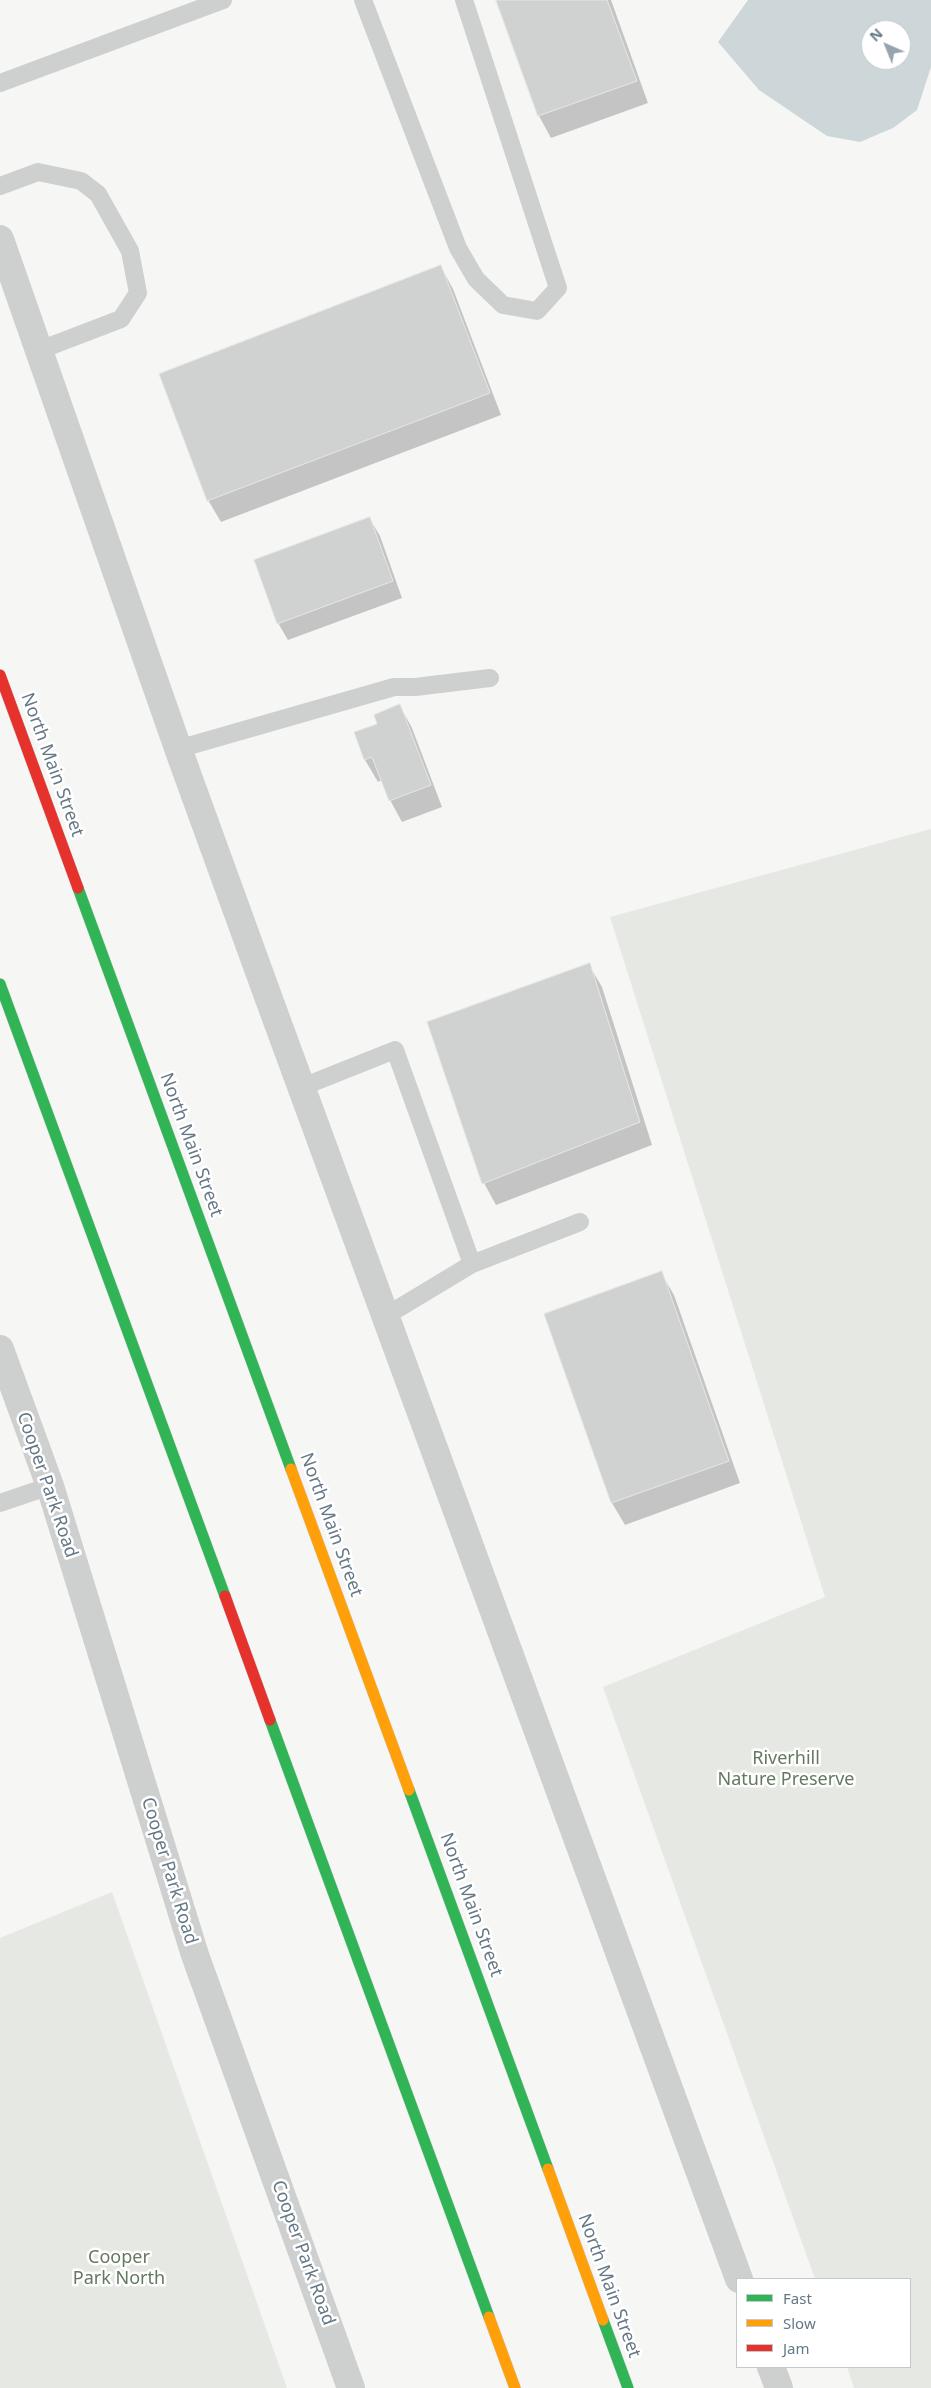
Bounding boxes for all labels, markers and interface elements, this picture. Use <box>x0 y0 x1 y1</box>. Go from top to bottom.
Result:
north arrow <box>861 20 911 70</box>
text: N <box>865 24 887 45</box>
street label: North Main Street <box>16 690 88 840</box>
street label: North Main Street <box>155 1070 227 1220</box>
street label: Cooper Park Road <box>12 1409 82 1561</box>
street label: North Main Street <box>295 1450 367 1600</box>
park label: Riverhill Nature Preserve <box>718 1748 854 1790</box>
street label: Cooper Park Road <box>136 1795 202 1947</box>
street label: North Main Street <box>435 1830 507 1980</box>
street label: Cooper Park Road <box>267 2178 339 2328</box>
street label: North Main Street <box>573 2211 645 2361</box>
park label: Cooper Park North <box>73 2247 165 2290</box>
legend <box>736 2278 911 2368</box>
text: Fast <box>783 2288 812 2308</box>
text: Slow <box>783 2313 816 2333</box>
text: Jam <box>783 2338 810 2358</box>

